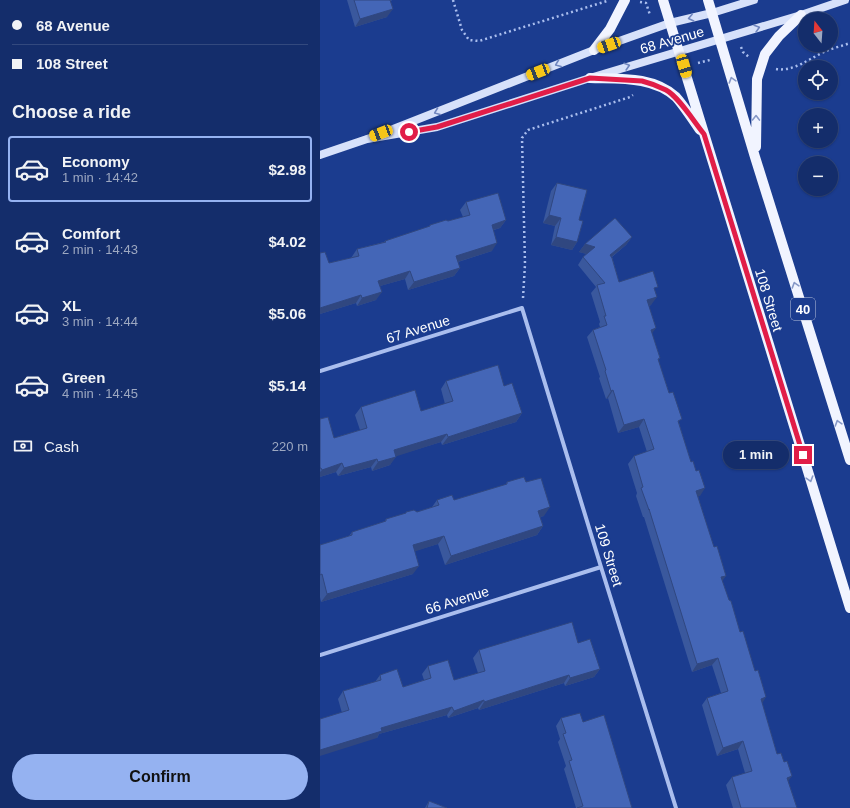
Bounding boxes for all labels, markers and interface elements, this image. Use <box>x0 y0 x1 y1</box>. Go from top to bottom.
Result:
north arrow <box>798 12 838 52</box>
map controls <box>798 12 838 196</box>
one-way arrow <box>688 13 695 22</box>
text: 68 Avenue <box>36 17 110 34</box>
street label: 68 Avenue <box>638 23 706 57</box>
one-way arrow <box>753 24 760 33</box>
car <box>596 35 622 55</box>
car <box>675 53 693 79</box>
text: 108 Street <box>36 55 108 72</box>
one-way arrow <box>555 60 562 68</box>
button: locate <box>798 60 838 100</box>
car <box>525 62 551 82</box>
one-way arrow <box>623 62 630 71</box>
one-way arrow <box>728 77 737 84</box>
text: Choose a ride <box>12 102 131 122</box>
one-way arrow <box>433 107 440 115</box>
button: + <box>798 108 838 148</box>
one-way arrow <box>752 115 760 121</box>
car <box>368 123 394 143</box>
route start <box>400 123 418 141</box>
icon: car <box>14 151 50 187</box>
text: Economy <box>62 153 130 170</box>
button: − <box>798 156 838 196</box>
text: $2.98 <box>268 161 306 178</box>
text: 1 min · 14:42 <box>62 170 138 185</box>
icon: car <box>14 223 50 259</box>
text: Comfort <box>62 225 120 242</box>
text: $4.02 <box>268 233 306 250</box>
text: 2 min · 14:43 <box>62 242 138 257</box>
street label: 108 Street <box>752 267 786 333</box>
one-way arrow <box>792 282 800 289</box>
icon: car <box>14 295 50 331</box>
text: XL <box>62 297 81 314</box>
road number: 40 <box>791 298 815 320</box>
text: $5.06 <box>268 305 306 322</box>
street label: 67 Avenue <box>384 312 452 346</box>
text: 3 min · 14:44 <box>62 314 138 329</box>
icon: car <box>14 367 50 403</box>
text: Green <box>62 369 105 386</box>
text: $5.14 <box>268 377 306 394</box>
text: 4 min · 14:45 <box>62 386 138 401</box>
one-way arrow <box>834 420 843 427</box>
icon: cash <box>12 435 34 457</box>
text: Cash <box>44 438 79 455</box>
text: 220 m <box>272 439 308 454</box>
callout: 1 min <box>723 441 789 469</box>
route end <box>794 446 812 464</box>
text: 1 min <box>739 447 773 462</box>
one-way arrow <box>805 476 814 483</box>
street label: 109 Street <box>592 522 626 588</box>
street label: 66 Avenue <box>423 583 491 617</box>
button: Confirm <box>12 754 308 800</box>

